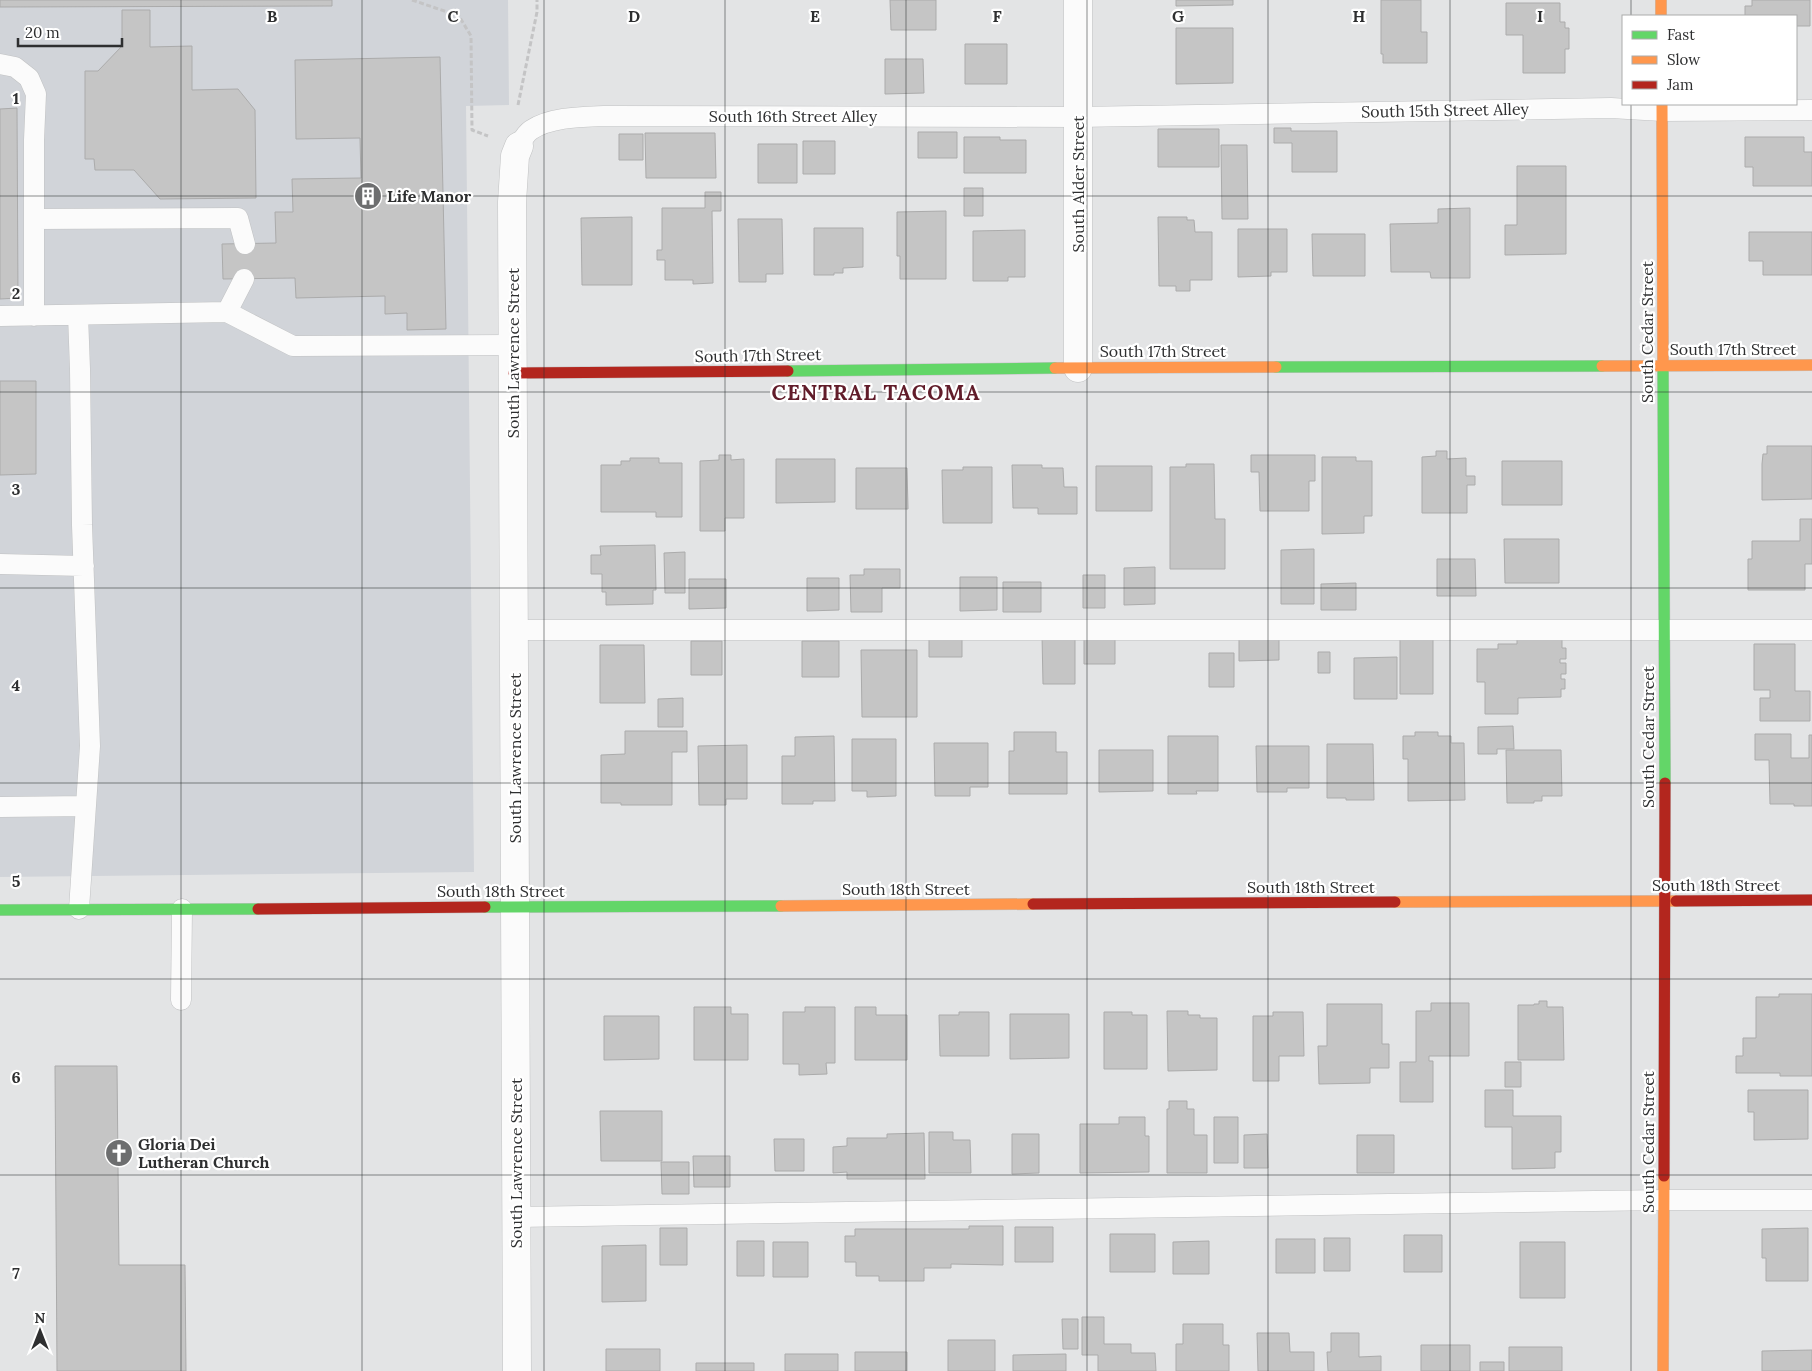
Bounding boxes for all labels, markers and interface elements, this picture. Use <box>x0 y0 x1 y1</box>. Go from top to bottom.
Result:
text: B <box>267 6 278 26</box>
text: C <box>447 6 459 26</box>
text: D <box>628 6 640 26</box>
text: E <box>810 6 820 26</box>
text: F <box>992 6 1002 26</box>
text: G <box>1172 6 1184 26</box>
text: H <box>1353 6 1366 26</box>
text: I <box>1537 6 1543 26</box>
scale bar <box>18 15 121 47</box>
legend <box>1622 15 1797 105</box>
text: 20 m <box>25 23 60 42</box>
text: Fast <box>1667 25 1695 44</box>
text: Slow <box>1667 50 1700 69</box>
text: Jam <box>1666 75 1694 94</box>
text: 1 <box>13 88 19 108</box>
street label: South 15th Street Alley <box>1361 99 1530 121</box>
street label: South 16th Street Alley <box>709 106 878 126</box>
street label: South Alder Street <box>1068 115 1088 253</box>
building icon: Life Manor <box>353 181 383 211</box>
place label: Life Manor <box>387 186 472 206</box>
street label: South Cedar Street <box>1637 260 1657 403</box>
street label: South Lawrence Street <box>503 267 523 438</box>
text: 2 <box>12 283 20 303</box>
street label: South 17th Street <box>1670 339 1797 359</box>
street label: South 17th Street <box>1100 341 1227 361</box>
street label: South 17th Street <box>695 344 822 366</box>
district label: CENTRAL TACOMA <box>771 379 981 406</box>
text: 3 <box>12 479 21 499</box>
street label: South Cedar Street <box>1638 665 1658 808</box>
street label: South Lawrence Street <box>505 672 525 843</box>
text: 4 <box>12 675 21 695</box>
text: 5 <box>12 871 21 891</box>
street label: South 18th Street <box>1652 875 1781 895</box>
street label: South 18th Street <box>1247 877 1376 897</box>
street label: South 18th Street <box>842 879 971 899</box>
street label: South 18th Street <box>437 881 566 901</box>
text: 6 <box>11 1067 21 1087</box>
street label: South Cedar Street <box>1638 1070 1658 1213</box>
street label: South Lawrence Street <box>506 1077 526 1248</box>
place label: Gloria Dei Lutheran Church <box>138 1134 269 1172</box>
church icon: Gloria Dei Lutheran Church <box>104 1138 134 1168</box>
text: 7 <box>12 1263 20 1283</box>
north arrow <box>15 1306 65 1356</box>
text: N <box>35 1309 46 1327</box>

